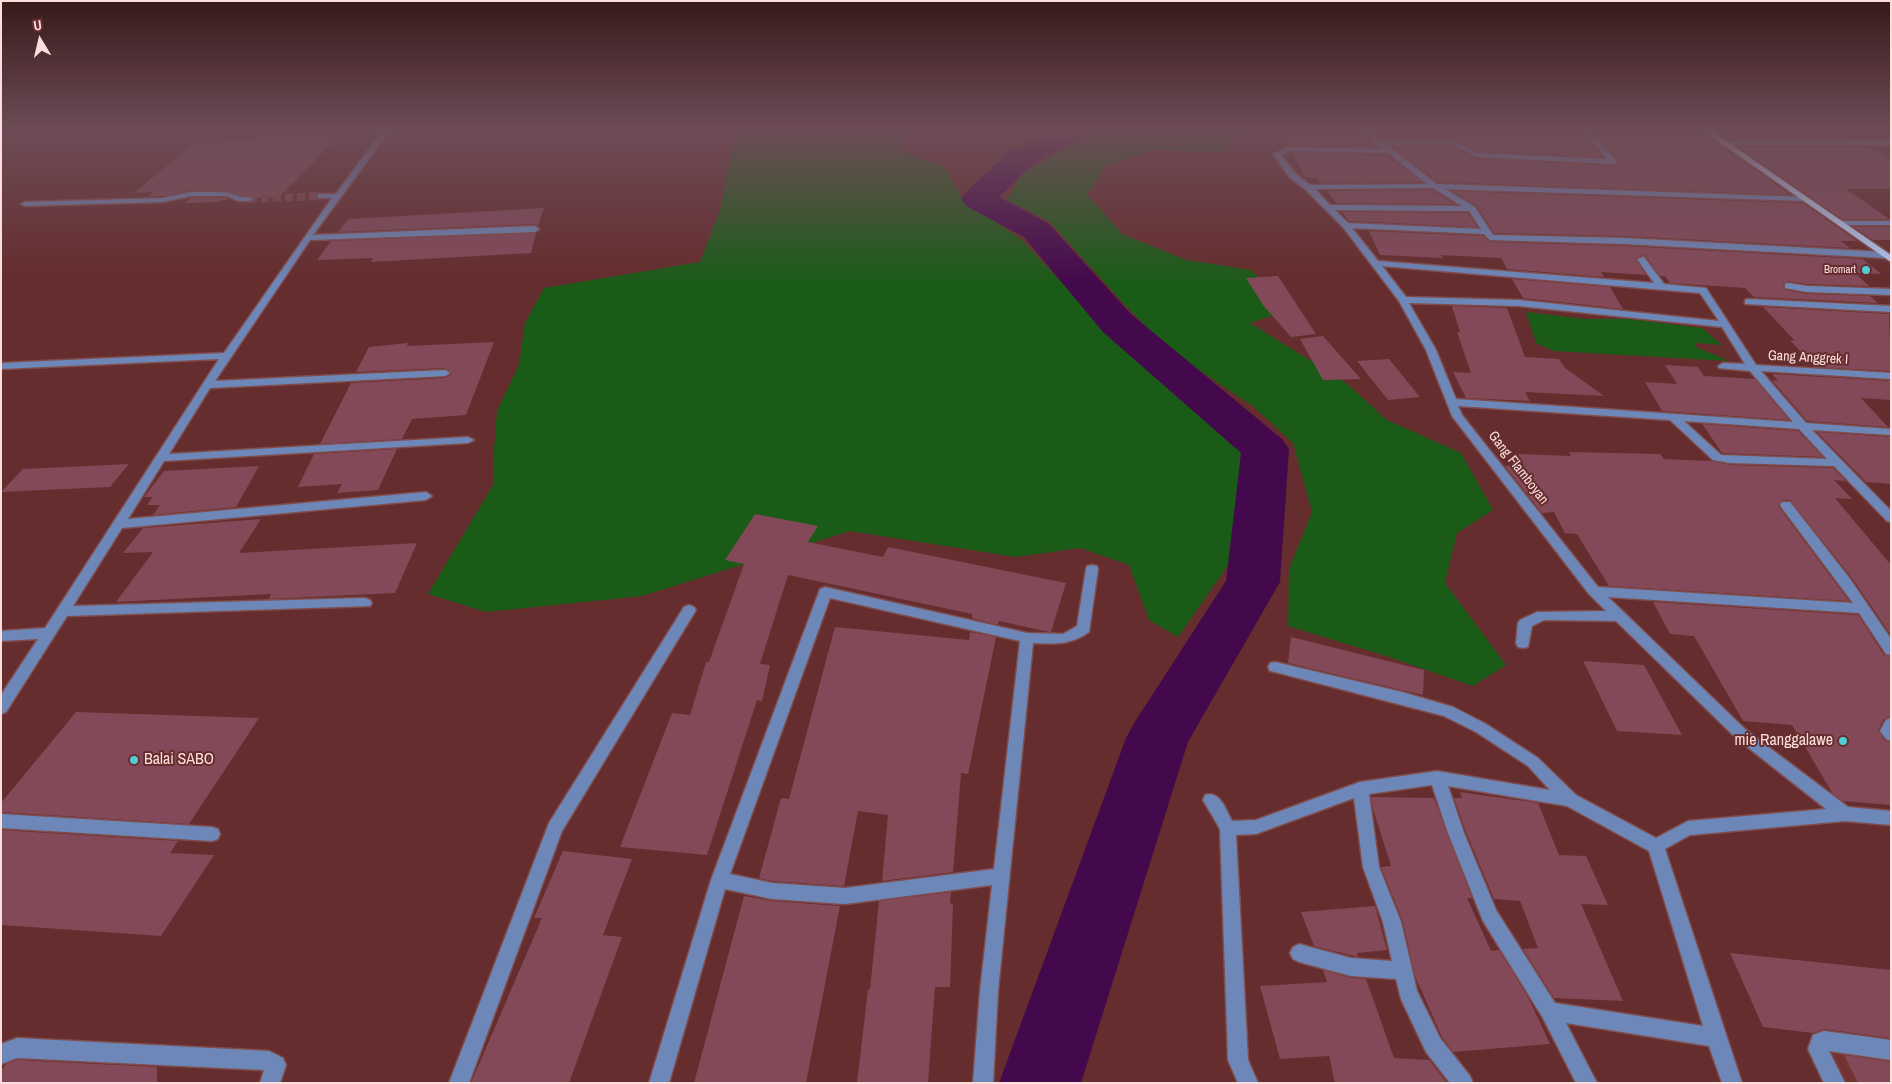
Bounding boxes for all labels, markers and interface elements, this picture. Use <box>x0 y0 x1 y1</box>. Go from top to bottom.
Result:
north arrow <box>15 15 65 65</box>
text: U <box>32 16 43 35</box>
place label: Bromart <box>1824 263 1856 277</box>
marker: Bromart <box>1860 264 1872 276</box>
street label: Gang Anggrek I <box>1767 348 1849 368</box>
street label: Gang Flamboyan <box>1484 428 1552 508</box>
place label: mie Ranggalawe <box>1735 731 1833 751</box>
marker: mie Ranggalawe <box>1837 735 1849 747</box>
place label: Balai SABO <box>144 750 214 770</box>
marker: Balai SABO <box>128 754 140 766</box>

